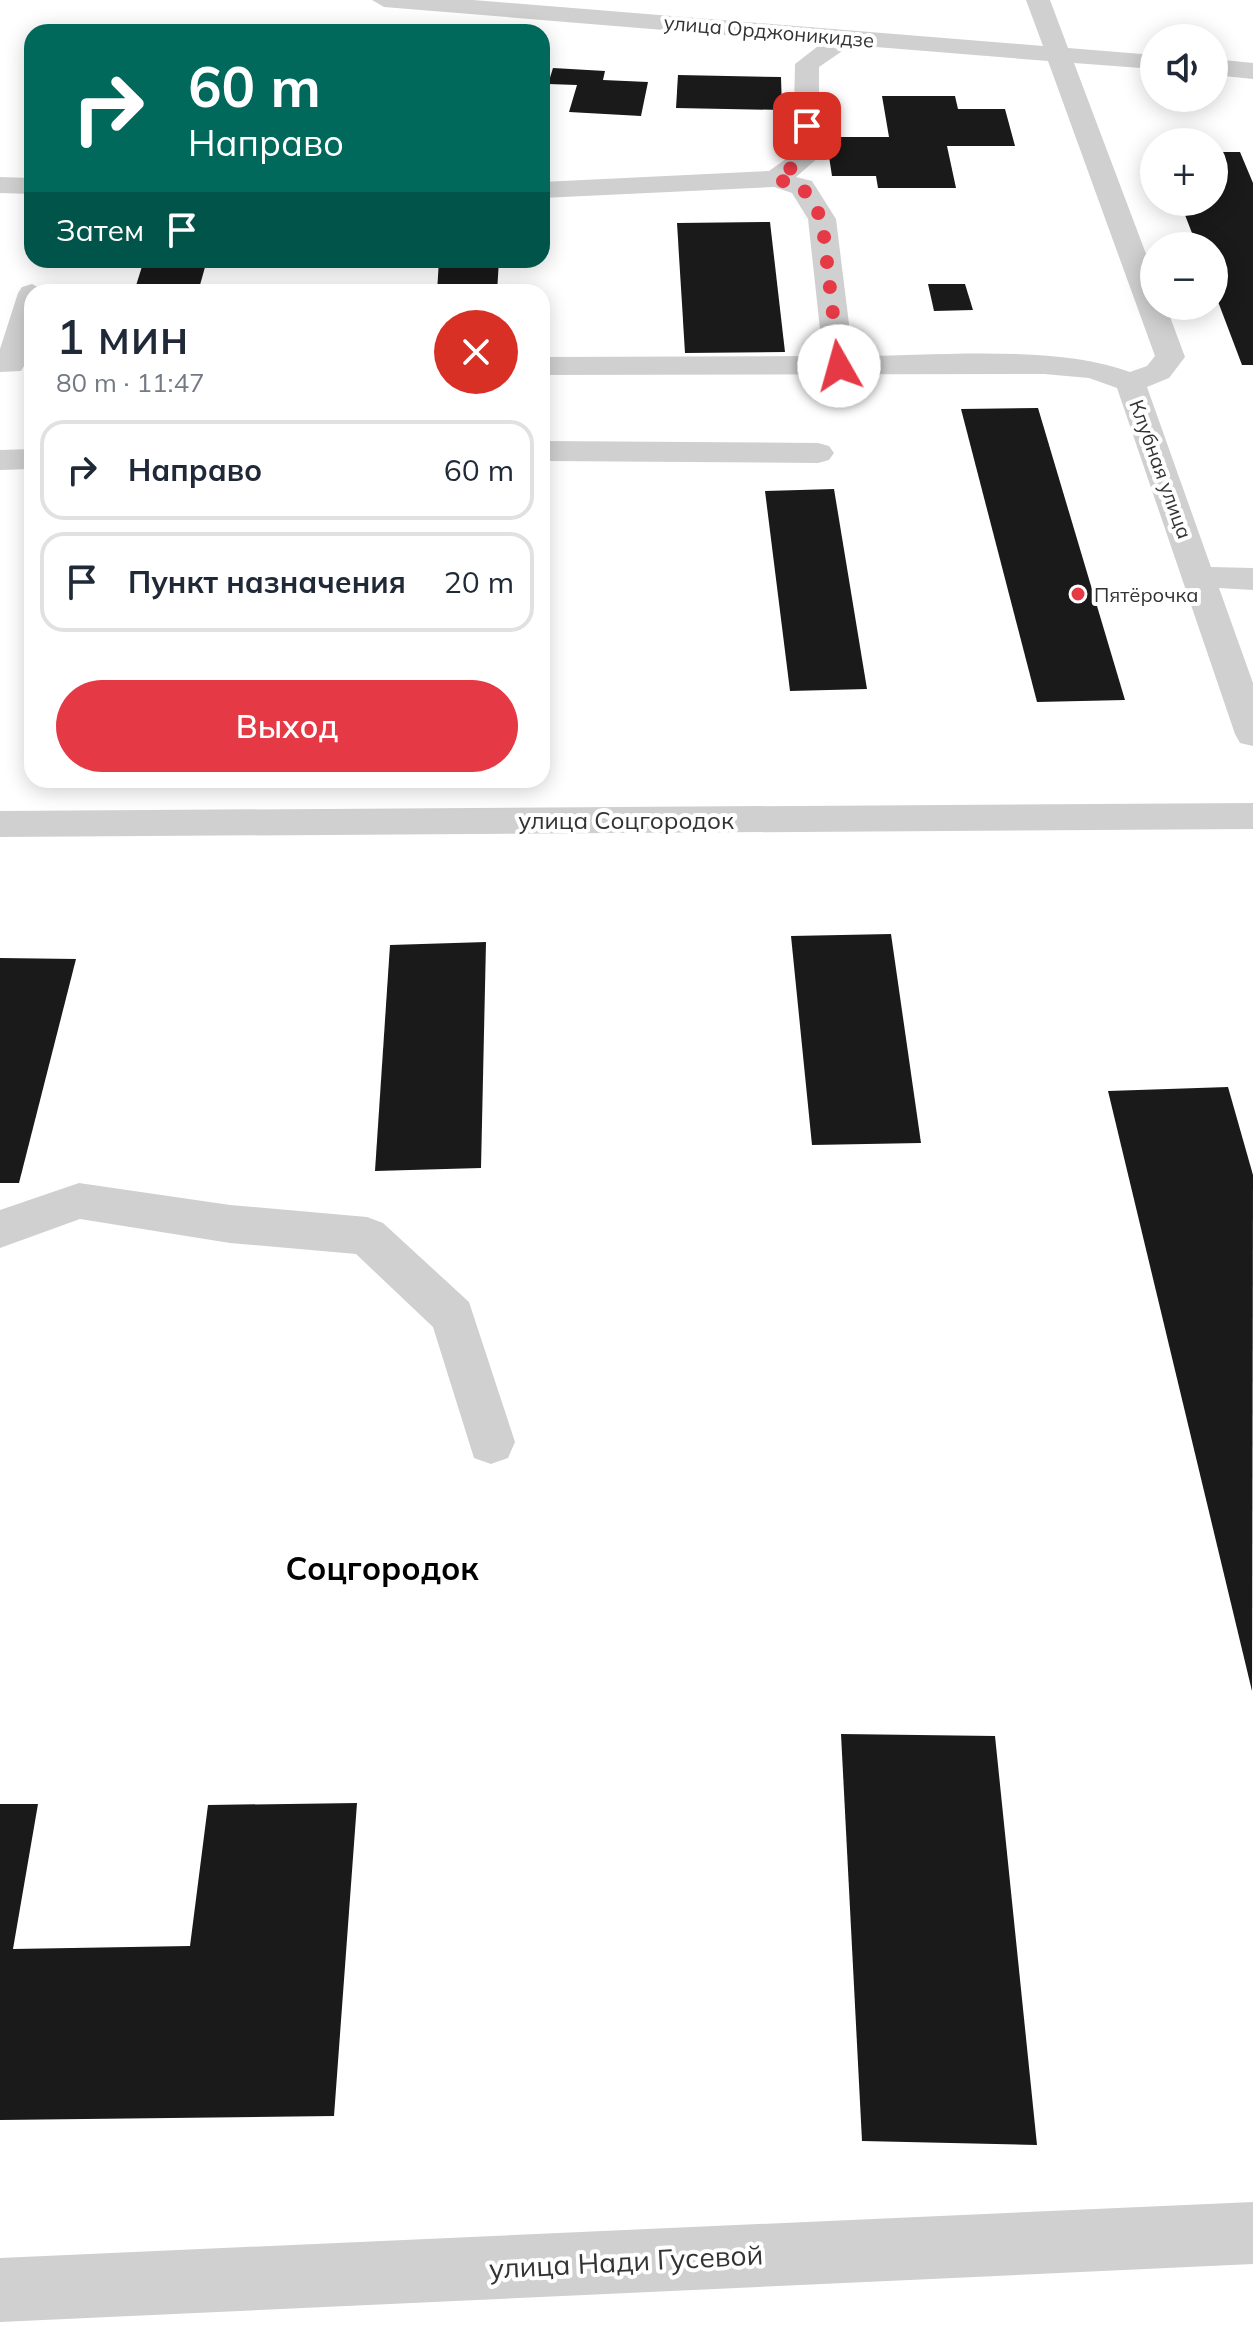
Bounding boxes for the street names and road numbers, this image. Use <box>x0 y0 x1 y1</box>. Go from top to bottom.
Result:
street label: улица Орджоникидзе <box>663 9 875 53</box>
street label: Клубная улица <box>1124 396 1198 542</box>
street label: улица Соцгородок <box>518 805 734 835</box>
street label: улица Нади Гусевой <box>488 2236 764 2286</box>

